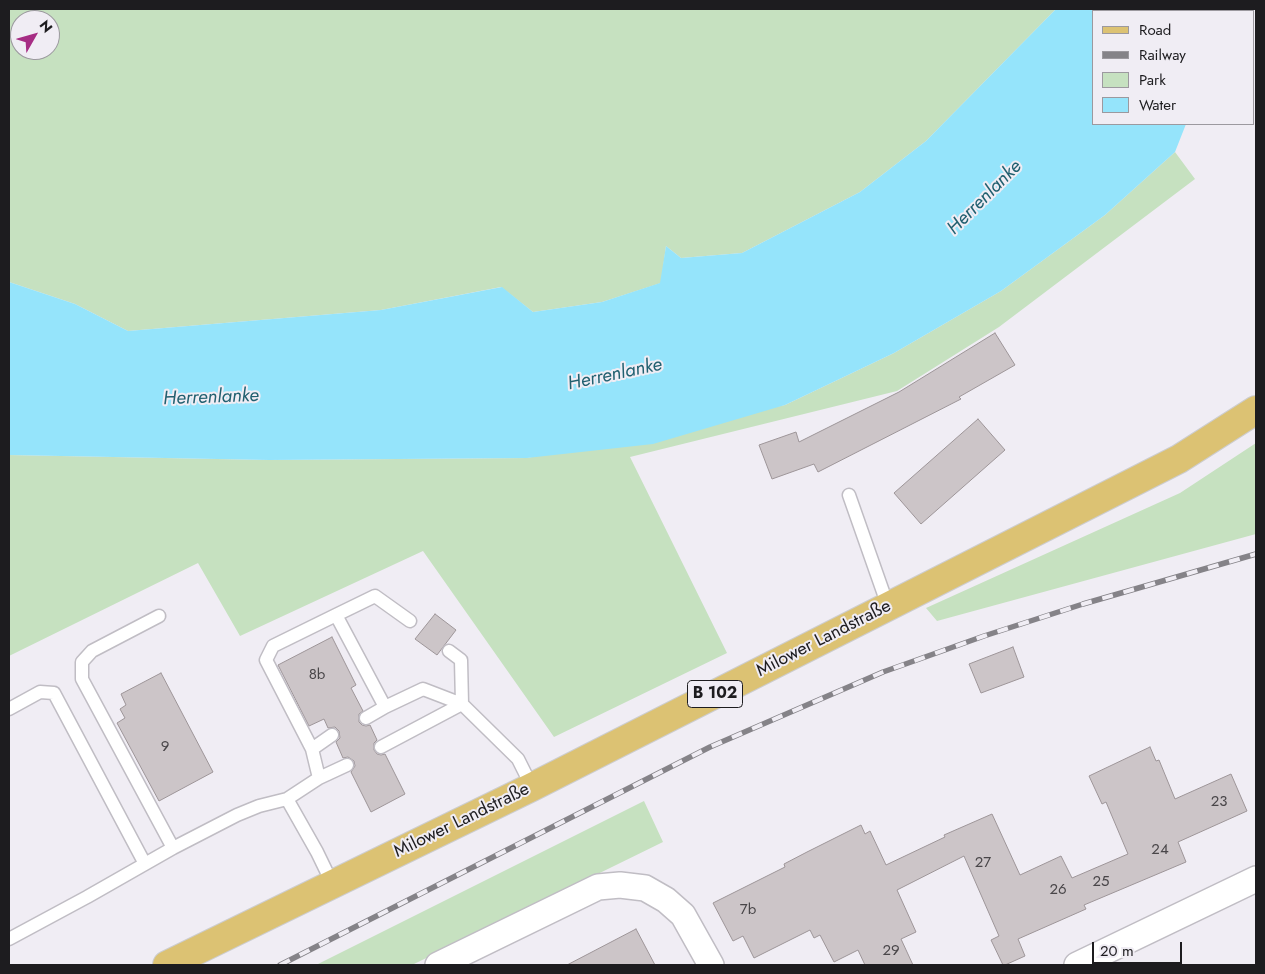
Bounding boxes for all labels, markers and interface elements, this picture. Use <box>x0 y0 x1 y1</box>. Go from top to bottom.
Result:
north arrow <box>10 10 60 60</box>
legend <box>1092 10 1255 125</box>
text: N <box>35 16 57 37</box>
text: Road <box>1139 19 1171 41</box>
text: Railway <box>1139 44 1186 66</box>
text: Park <box>1139 69 1166 91</box>
text: Water <box>1139 94 1176 116</box>
water label: Herrenlanke <box>943 156 1027 240</box>
water label: Herrenlanke <box>566 354 664 396</box>
water label: Herrenlanke <box>163 385 259 411</box>
street label: Milower Landstraße <box>753 596 895 682</box>
house number: 8b <box>309 666 325 684</box>
road number: B 102 <box>688 681 742 708</box>
house number: 9 <box>161 738 169 756</box>
street label: Milower Landstraße <box>391 779 533 863</box>
house number: 23 <box>1211 793 1227 811</box>
house number: 24 <box>1151 841 1169 859</box>
house number: 27 <box>975 854 991 872</box>
house number: 25 <box>1093 873 1109 891</box>
house number: 26 <box>1049 881 1067 899</box>
house number: 7b <box>740 901 756 919</box>
scale bar <box>1095 932 1185 964</box>
text: 20 m <box>1100 940 1134 962</box>
house number: 29 <box>882 942 900 960</box>

